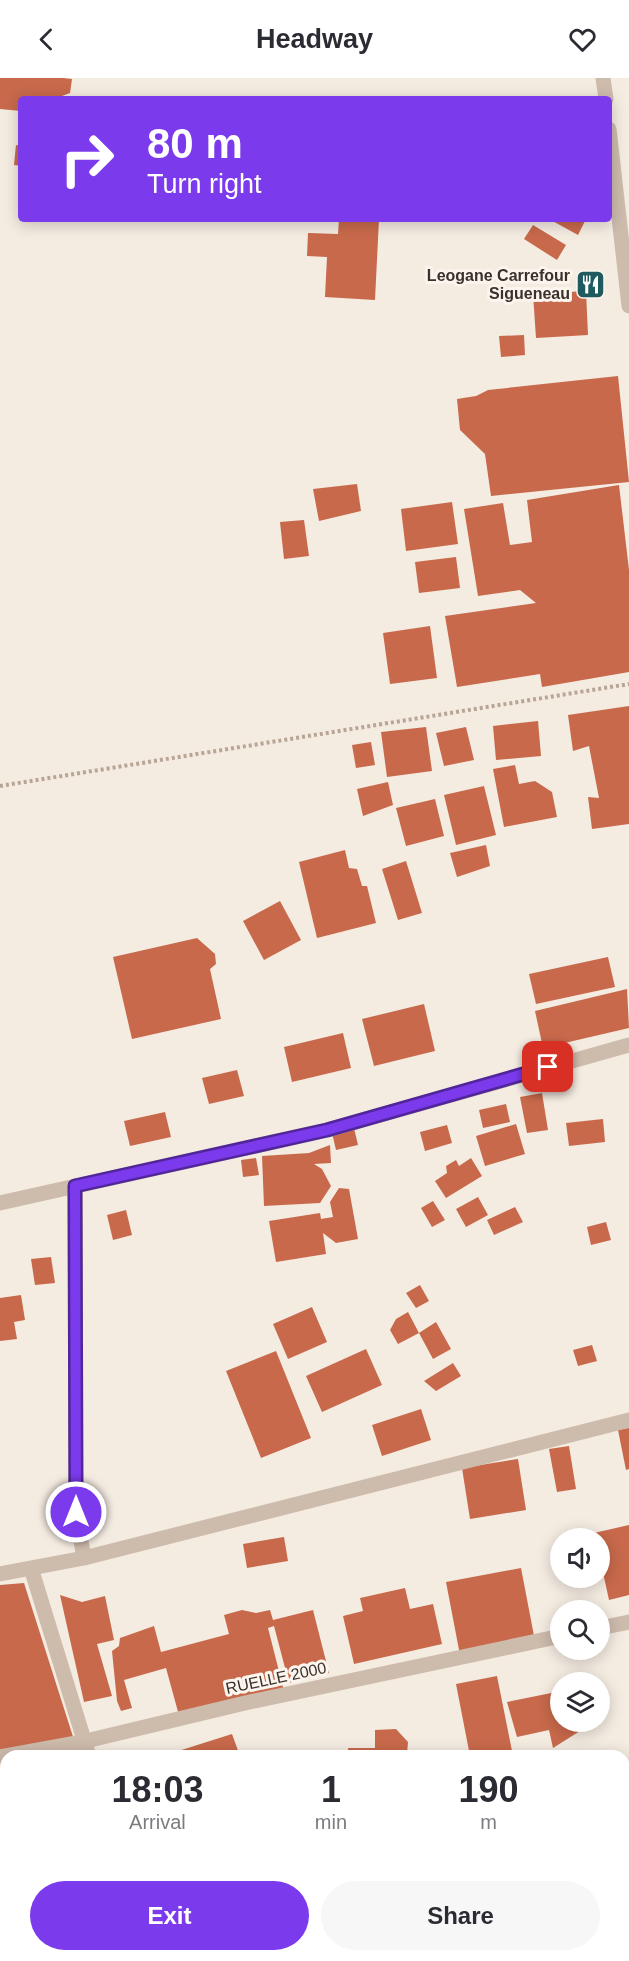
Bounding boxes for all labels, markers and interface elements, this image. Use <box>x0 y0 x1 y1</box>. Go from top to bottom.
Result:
icon: back <box>30 23 63 56</box>
icon: heart <box>566 23 599 56</box>
text: Headway <box>256 24 373 54</box>
icon: right <box>48 120 126 198</box>
text: 80 m <box>147 120 243 167</box>
text: Turn right <box>147 169 262 199</box>
place label: Leogane Carrefour Sigueneau <box>427 267 570 302</box>
restaurant icon: Leogane Carrefour Sigueneau <box>575 268 607 300</box>
pin <box>522 1041 573 1092</box>
icon: arrive <box>531 1050 564 1083</box>
position arrow <box>44 1480 108 1544</box>
map controls <box>550 1528 610 1732</box>
button: sound <box>550 1528 610 1588</box>
button: search <box>550 1600 610 1660</box>
street label: RUELLE 2000 <box>224 1659 328 1697</box>
button: layers <box>550 1672 610 1732</box>
text: 18:03 <box>111 1769 203 1810</box>
text: 1 <box>321 1769 341 1810</box>
text: 190 <box>458 1769 519 1810</box>
text: Arrival <box>129 1811 186 1833</box>
text: min <box>315 1811 347 1833</box>
text: m <box>480 1811 497 1833</box>
button: Exit <box>30 1881 309 1950</box>
button: Share <box>321 1881 600 1950</box>

